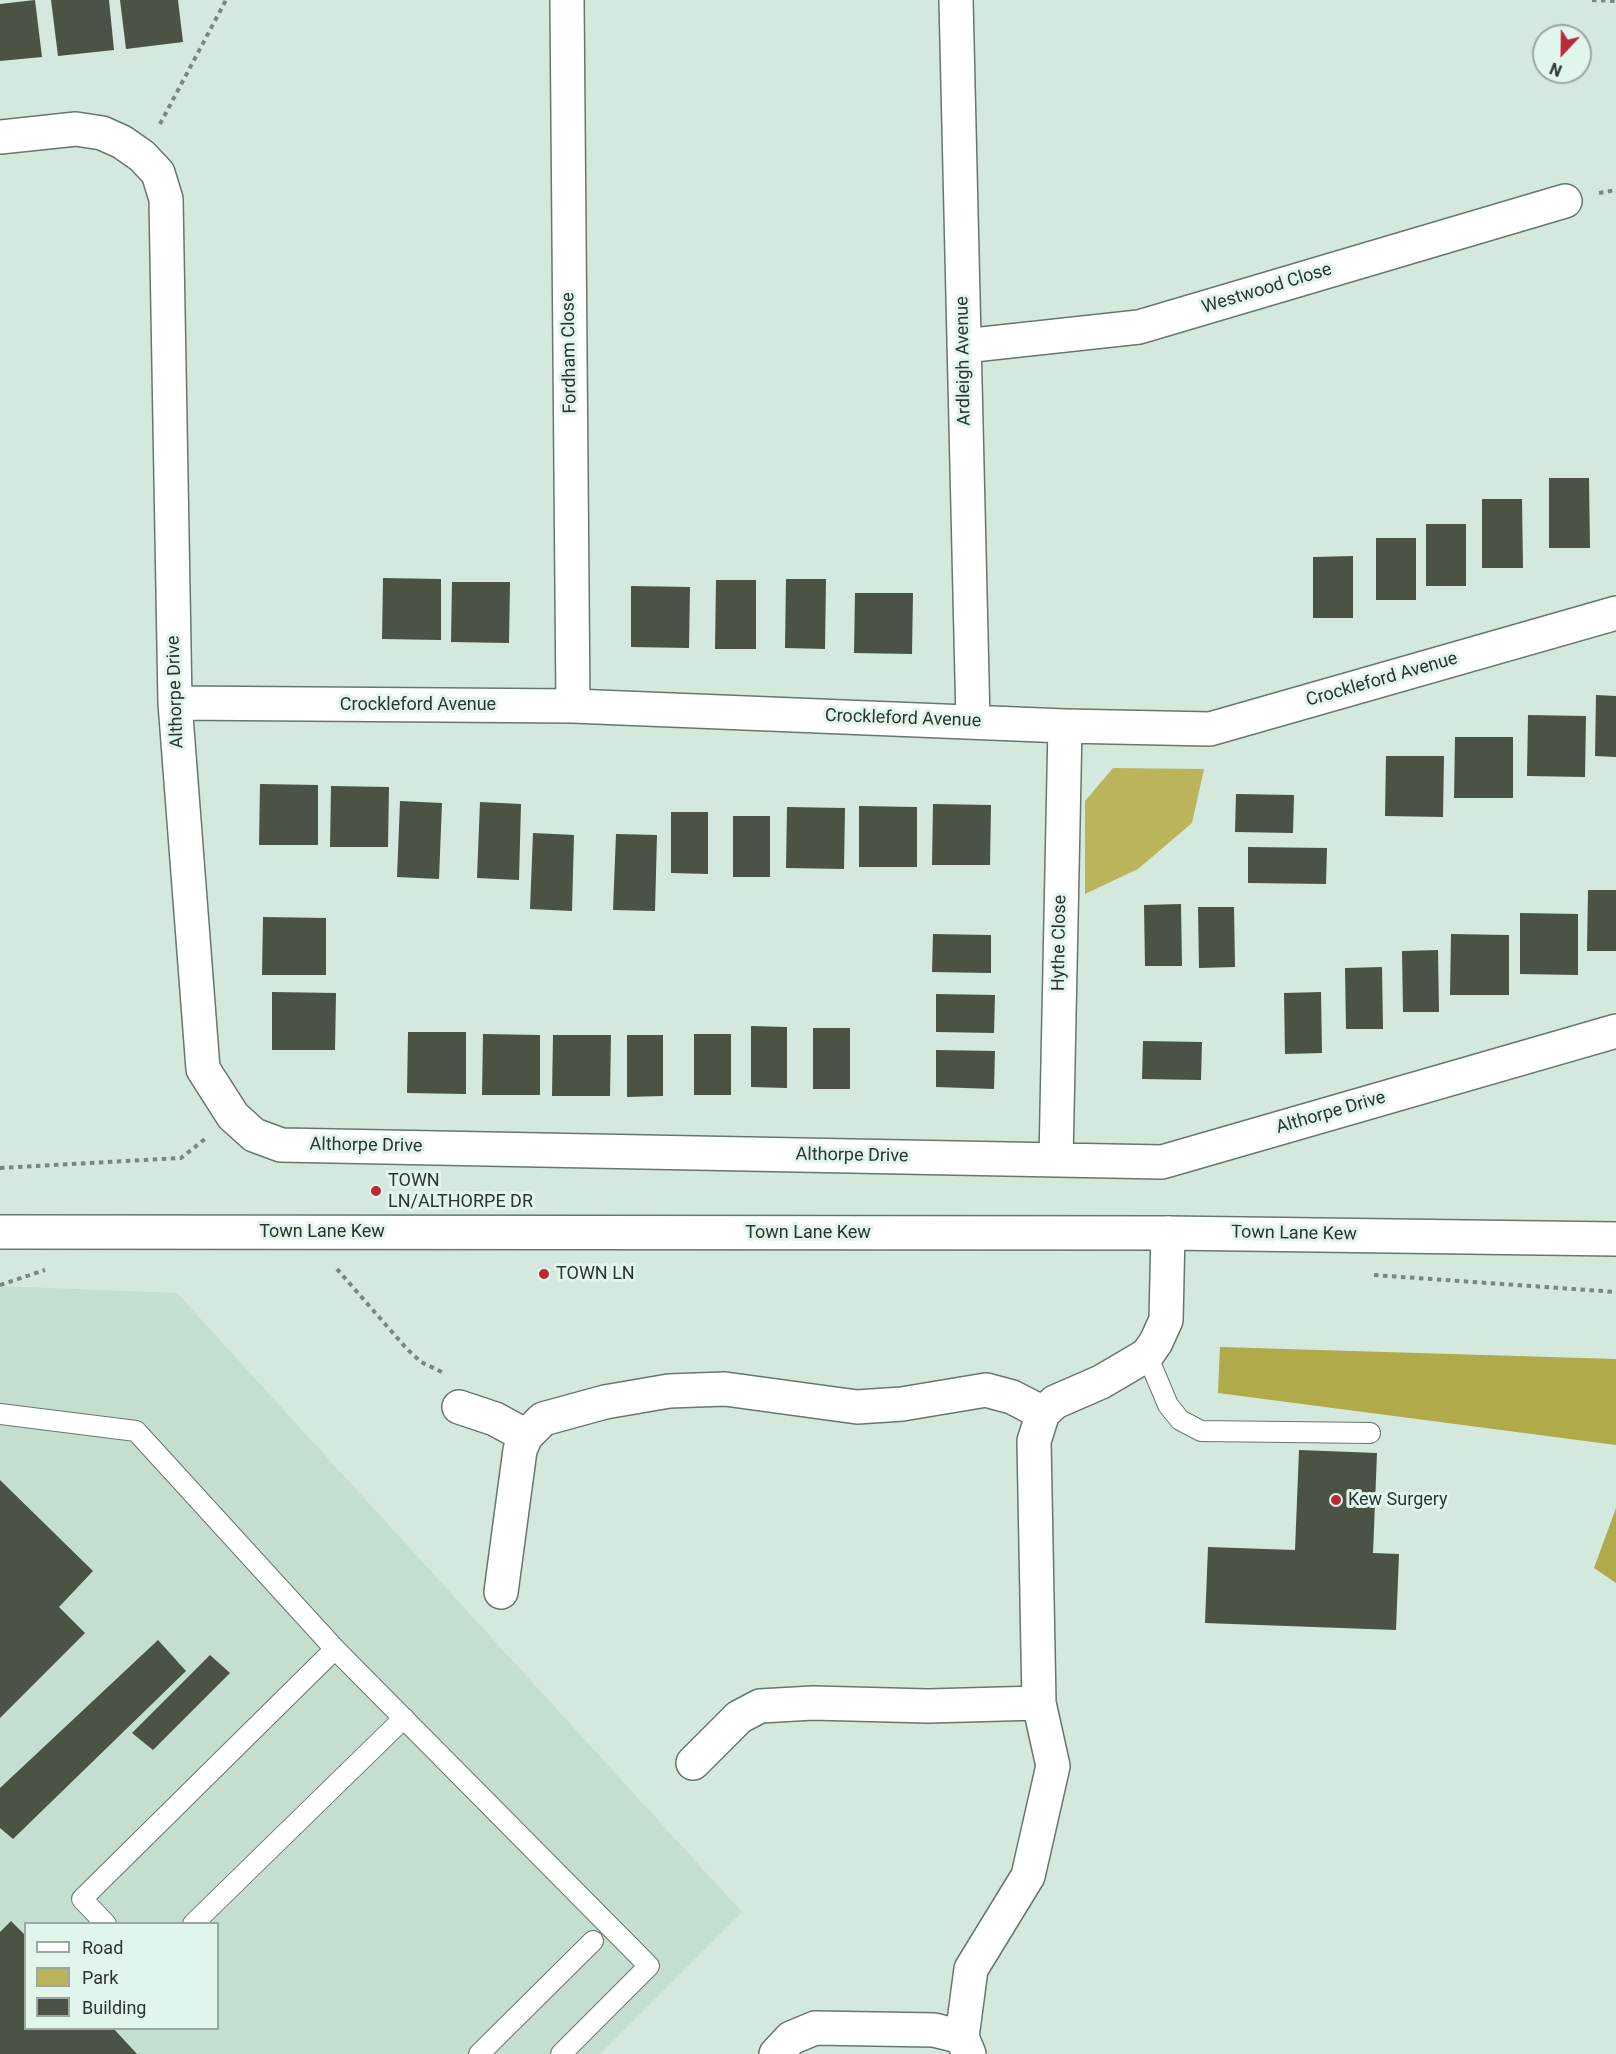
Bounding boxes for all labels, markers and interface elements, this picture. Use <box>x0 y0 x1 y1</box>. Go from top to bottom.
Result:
north arrow <box>1532 24 1592 84</box>
text: N <box>1547 58 1565 80</box>
street label: Westwood Close <box>1200 259 1334 319</box>
street label: Fordham Close <box>558 292 582 414</box>
street label: Ardleigh Avenue <box>952 296 976 426</box>
street label: Althorpe Drive <box>163 635 189 749</box>
street label: Crockleford Avenue <box>1304 648 1460 712</box>
street label: Crockleford Avenue <box>340 694 496 716</box>
street label: Crockleford Avenue <box>825 705 981 733</box>
street label: Hythe Close <box>1048 895 1072 991</box>
street label: Althorpe Drive <box>1274 1087 1388 1139</box>
street label: Althorpe Drive <box>309 1134 423 1158</box>
street label: Althorpe Drive <box>795 1144 909 1168</box>
place label: TOWN LN/ALTHORPE DR <box>388 1170 533 1212</box>
marker: TOWN LN/ALTHORPE DR <box>369 1184 383 1198</box>
street label: Town Lane Kew <box>259 1221 385 1243</box>
street label: Town Lane Kew <box>745 1222 871 1244</box>
street label: Town Lane Kew <box>1231 1222 1357 1246</box>
place label: TOWN LN <box>556 1263 635 1285</box>
marker: TOWN LN <box>537 1267 551 1281</box>
place label: Kew Surgery <box>1348 1489 1448 1511</box>
marker: Kew Surgery <box>1329 1493 1343 1507</box>
legend <box>24 1922 219 2030</box>
text: Road <box>82 1937 123 1958</box>
text: Park <box>82 1967 118 1988</box>
text: Building <box>82 1997 146 2018</box>

